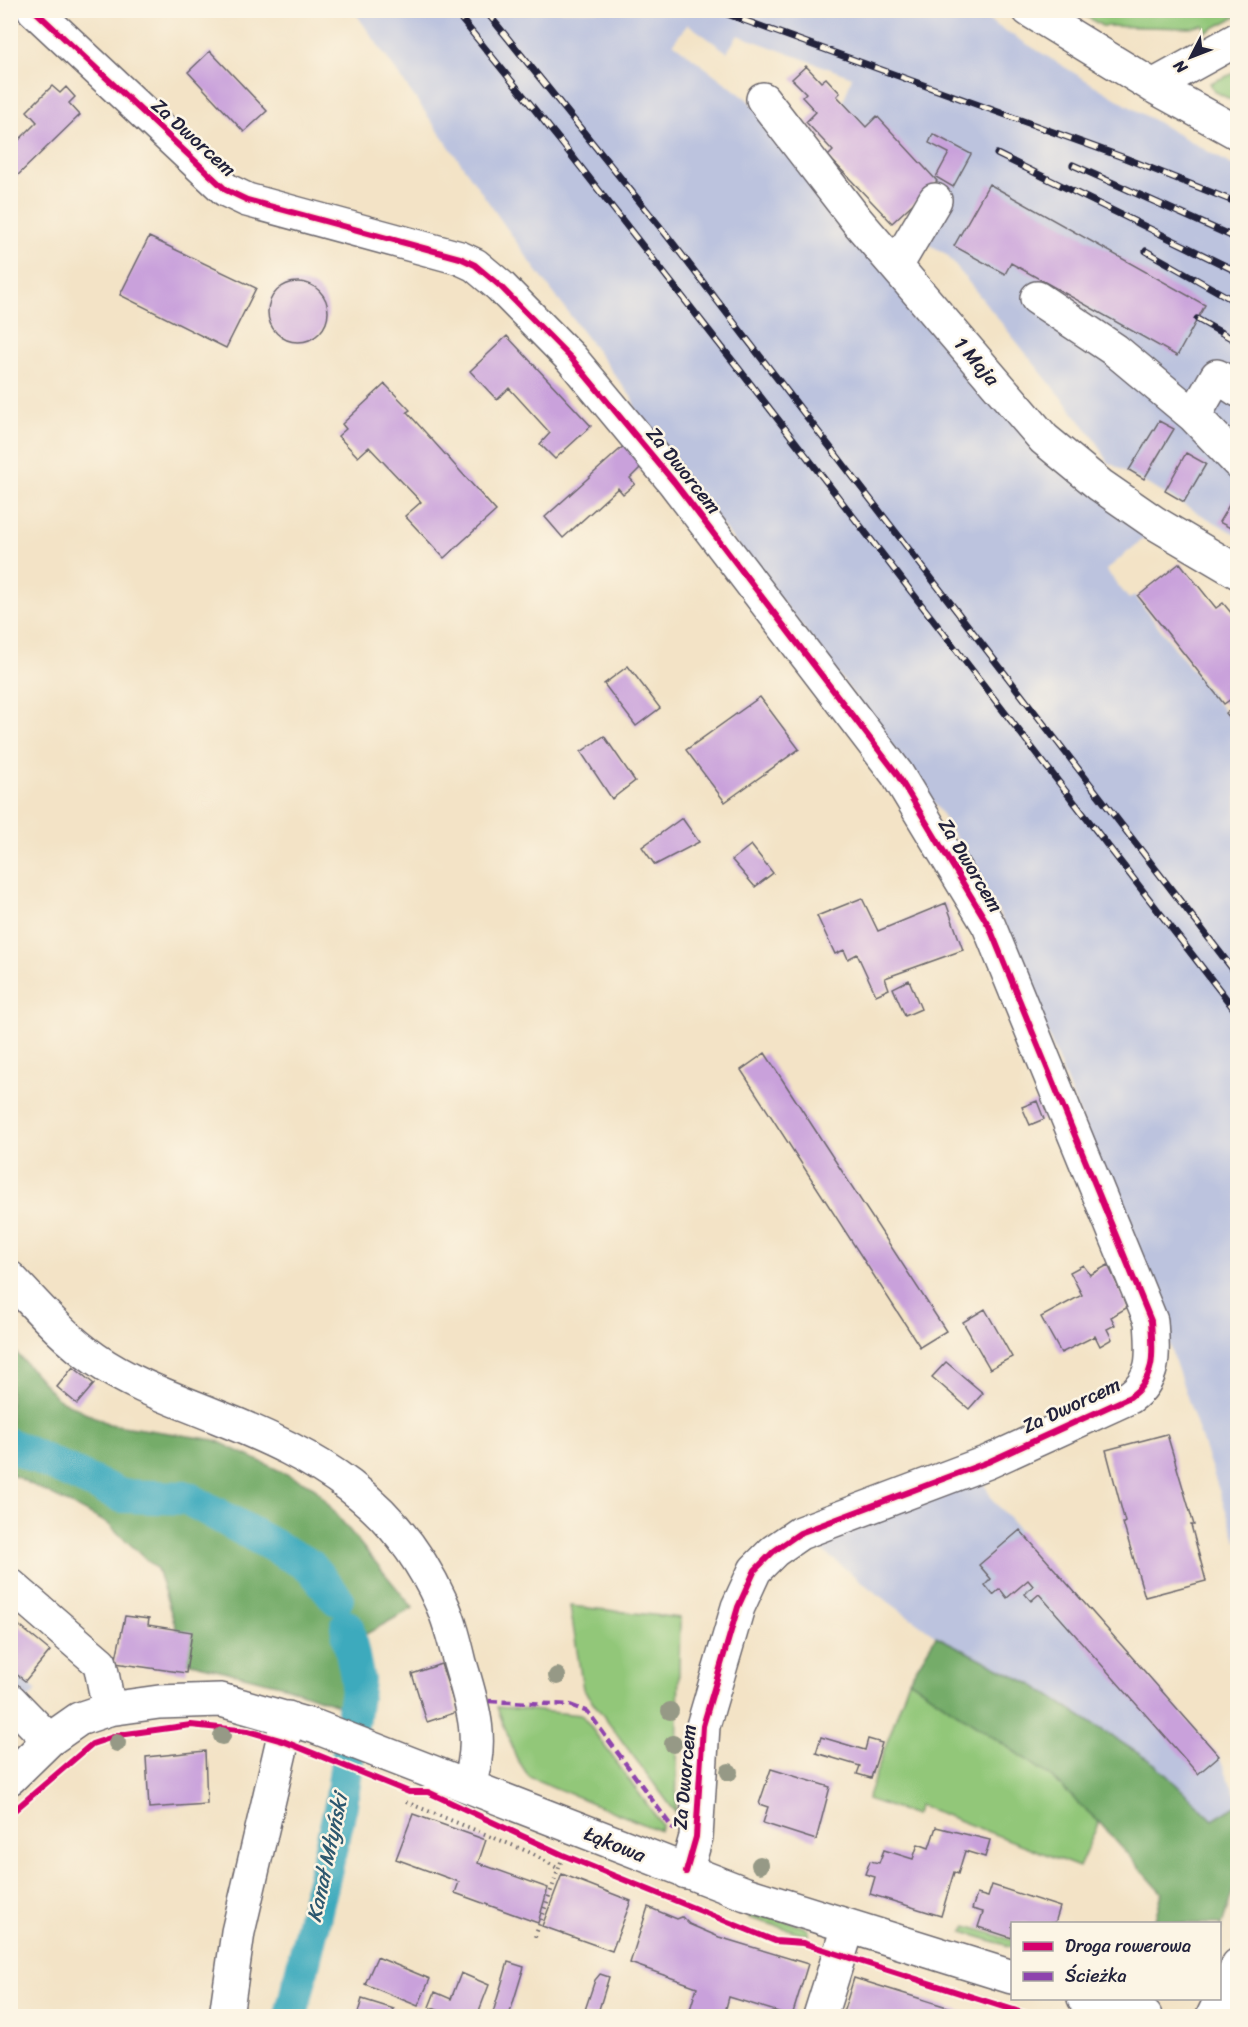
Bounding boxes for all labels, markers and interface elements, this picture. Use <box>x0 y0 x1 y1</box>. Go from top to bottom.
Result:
north arrow <box>1161 27 1221 87</box>
text: N <box>1165 52 1195 81</box>
street label: Za Dworcem <box>143 89 244 186</box>
street label: 1 Maja <box>945 328 1009 395</box>
street label: Za Dworcem <box>637 418 730 522</box>
street label: Za Dworcem <box>928 811 1013 919</box>
street label: Za Dworcem <box>1016 1367 1126 1444</box>
street label: Za Dworcem <box>662 1723 707 1831</box>
water label: Kanał Młyński <box>295 1786 360 1926</box>
street label: Łąkowa <box>579 1816 652 1873</box>
legend <box>1011 1922 1221 2000</box>
text: Droga rowerowa <box>1065 1930 1191 1962</box>
text: Ścieżka <box>1065 1960 1127 1992</box>

